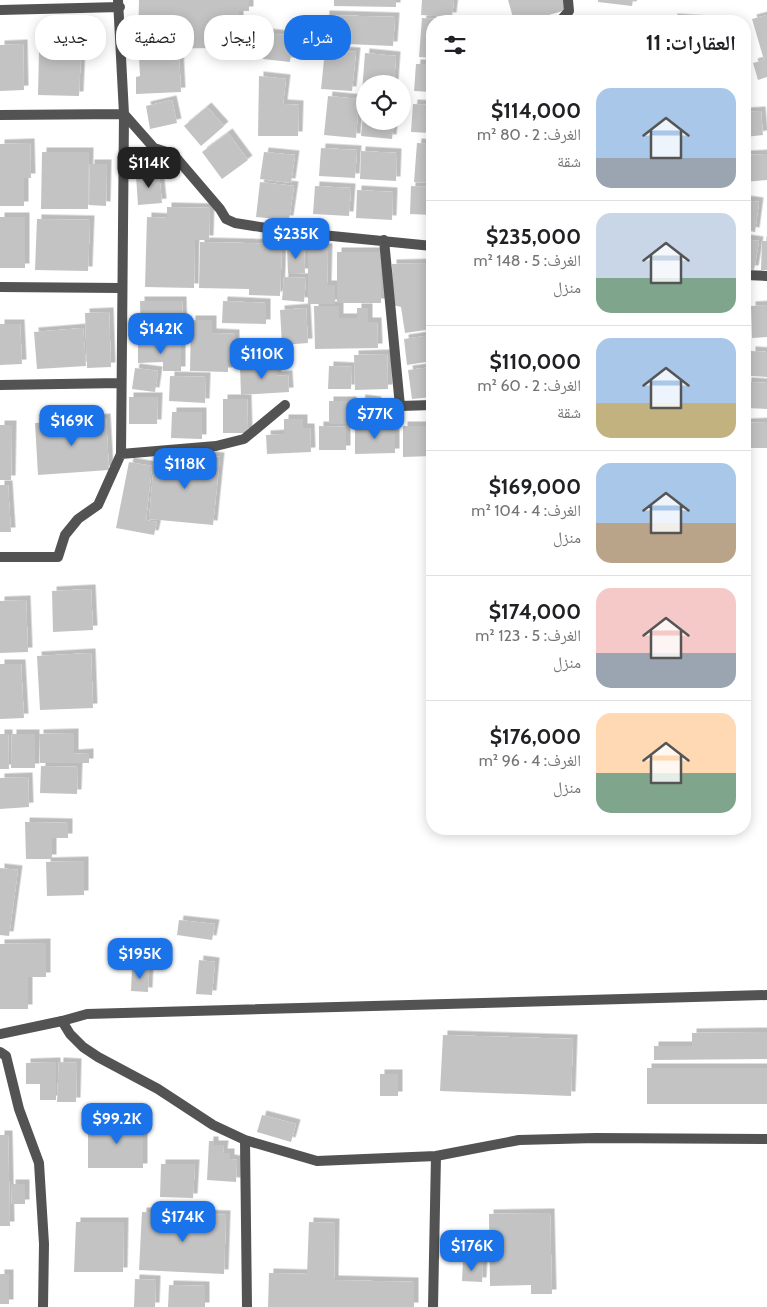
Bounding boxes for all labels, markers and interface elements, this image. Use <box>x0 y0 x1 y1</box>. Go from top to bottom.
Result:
chip: جديد <box>35 15 106 60</box>
chip: تصفية <box>116 15 194 60</box>
chip: إيجار <box>204 15 274 60</box>
chip: شراء <box>284 15 351 60</box>
text: العقارات: 11 <box>646 30 736 55</box>
icon: filters <box>441 31 469 59</box>
map controls <box>356 75 411 130</box>
button: locate <box>356 75 411 130</box>
text: $114,000 <box>491 98 581 123</box>
icon: home <box>636 108 696 168</box>
text: الغرف: 2 · 80 m² <box>477 125 581 144</box>
pin: $114K <box>114 146 184 189</box>
text: شقة <box>557 152 581 171</box>
text: $114K <box>128 153 170 172</box>
pin: $235K <box>261 218 331 260</box>
text: $235K <box>274 224 319 243</box>
text: $235,000 <box>486 224 581 249</box>
icon: home <box>636 233 696 293</box>
text: الغرف: 5 · 148 m² <box>473 251 581 270</box>
text: منزل <box>553 278 581 297</box>
pin: $142K <box>126 312 196 355</box>
text: $142K <box>139 319 183 338</box>
pin: $110K <box>227 338 297 380</box>
text: $110K <box>241 344 283 363</box>
text: $110,000 <box>490 349 581 374</box>
icon: home <box>636 358 696 418</box>
text: الغرف: 2 · 60 m² <box>478 376 581 395</box>
pin: $77K <box>345 398 405 440</box>
text: شقة <box>557 403 581 422</box>
pin: $169K <box>37 404 107 447</box>
text: $77K <box>357 404 393 423</box>
text: $169K <box>50 411 94 430</box>
pin: $118K <box>150 448 220 490</box>
text: $118K <box>165 454 205 473</box>
text: $169,000 <box>489 474 581 499</box>
icon: home <box>636 483 696 543</box>
text: الغرف: 4 · 104 m² <box>471 501 581 520</box>
text: منزل <box>553 528 581 547</box>
text: $174,000 <box>489 599 581 624</box>
icon: home <box>636 608 696 668</box>
text: الغرف: 5 · 123 m² <box>475 626 581 645</box>
text: منزل <box>553 653 581 672</box>
text: $176,000 <box>490 724 581 749</box>
icon: home <box>636 733 696 793</box>
text: الغرف: 4 · 96 m² <box>479 751 581 770</box>
text: منزل <box>553 778 581 797</box>
pin: $195K <box>105 938 175 980</box>
text: $195K <box>119 944 161 963</box>
pin: $99.2K <box>76 1102 158 1145</box>
text: $99.2K <box>92 1109 142 1128</box>
pin: $174K <box>148 1200 218 1243</box>
text: $174K <box>162 1207 204 1226</box>
pin: $176K <box>437 1230 507 1272</box>
text: $176K <box>451 1236 493 1255</box>

